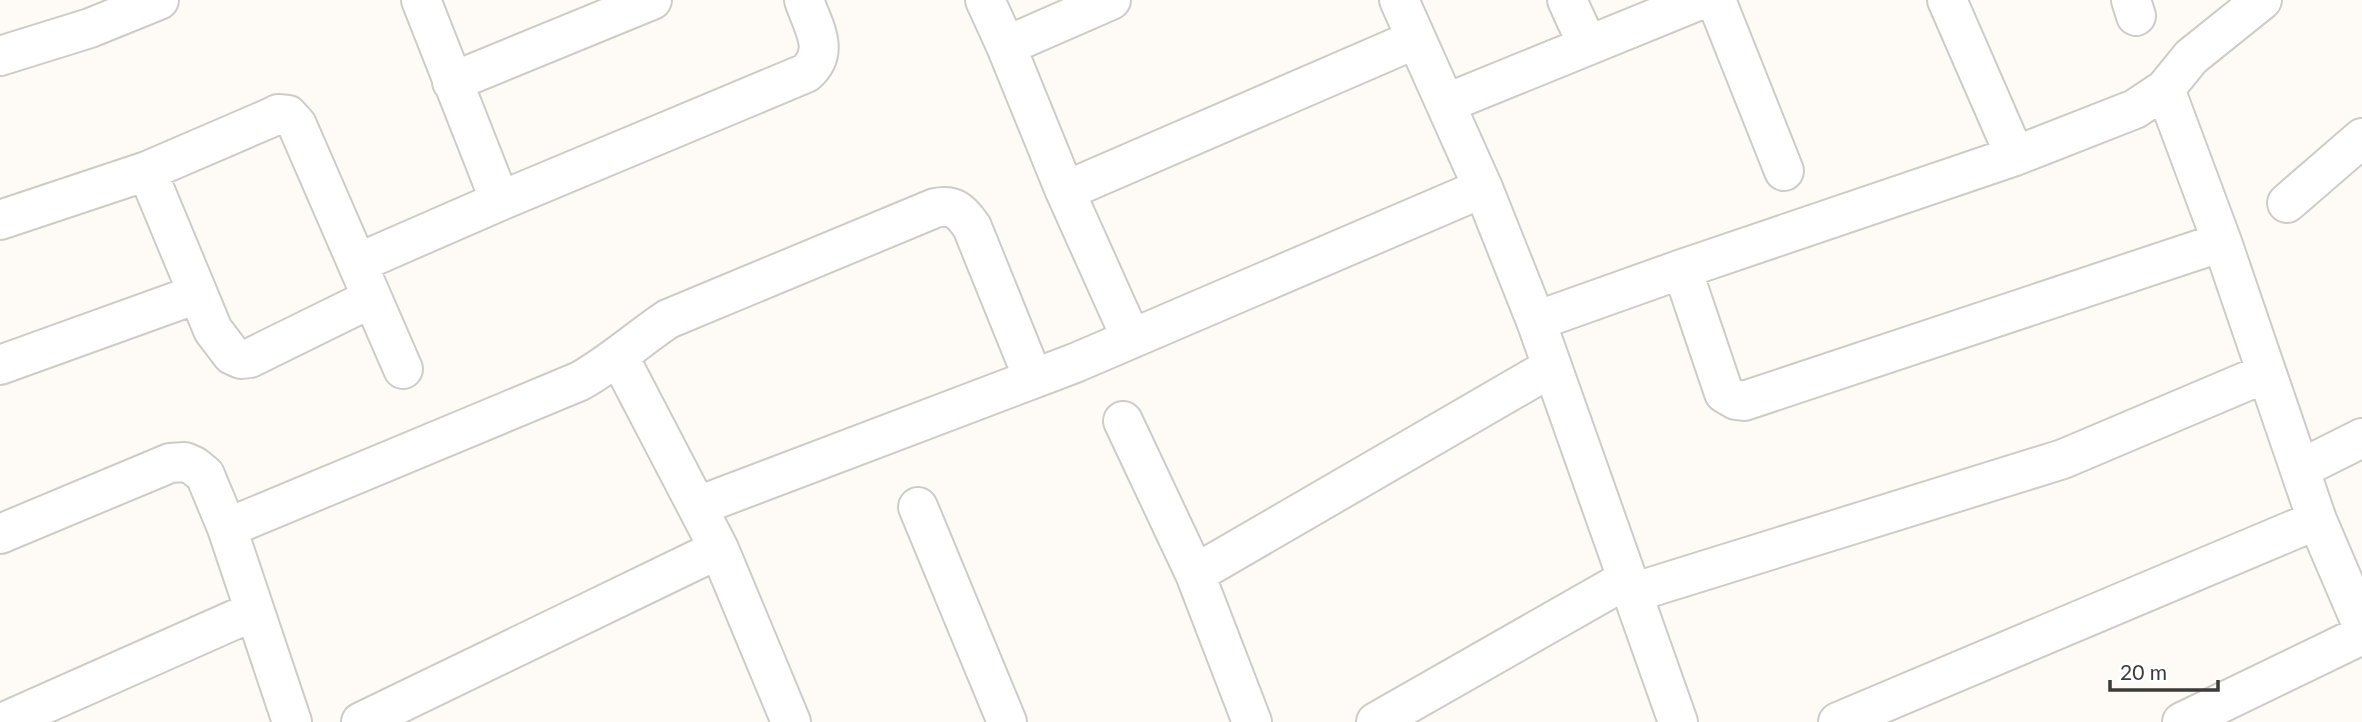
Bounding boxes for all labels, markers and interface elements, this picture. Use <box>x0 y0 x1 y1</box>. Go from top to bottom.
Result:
scale bar <box>2110 648 2218 692</box>
text: 20 m <box>2120 659 2167 684</box>

